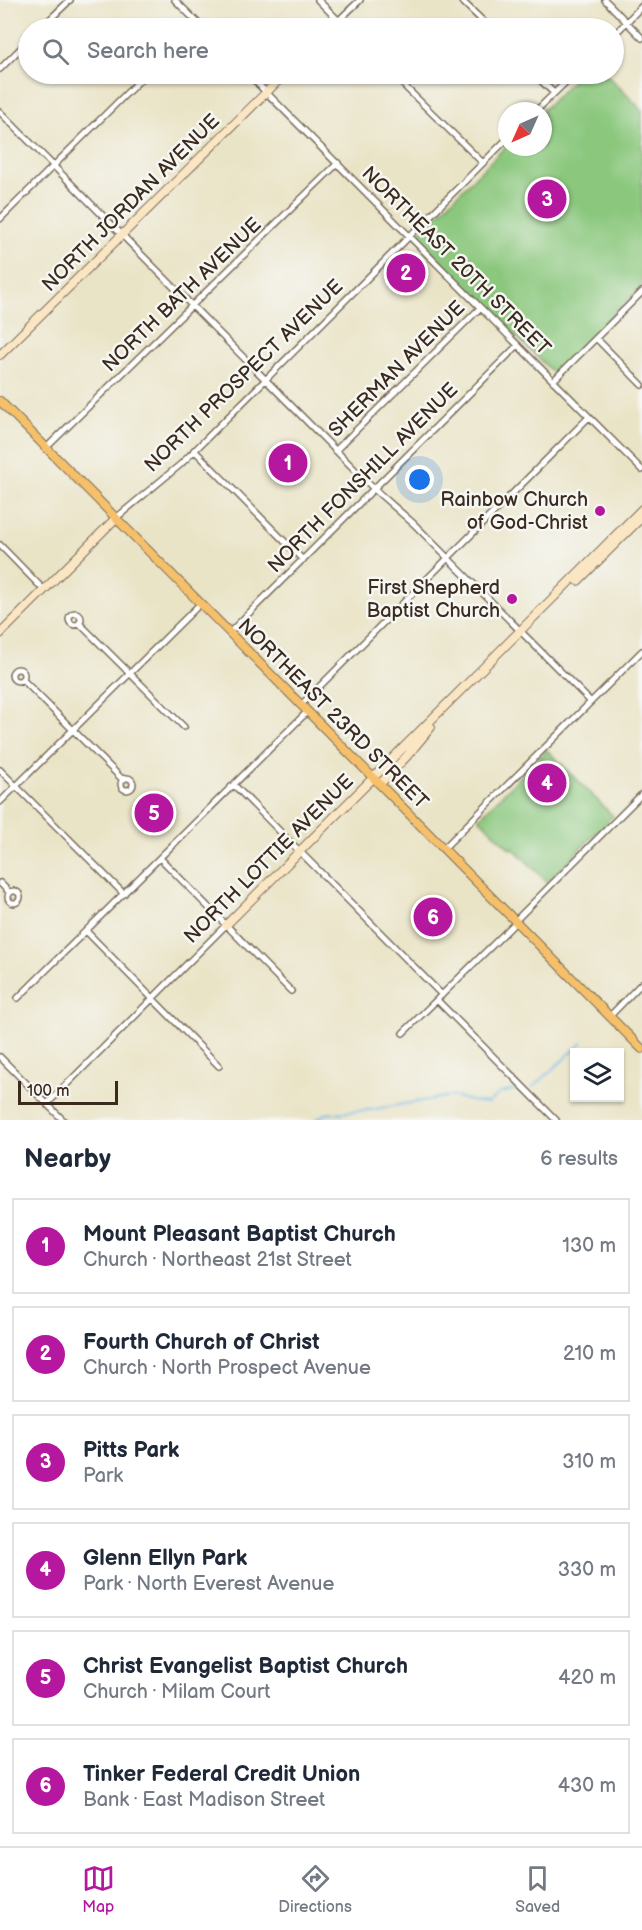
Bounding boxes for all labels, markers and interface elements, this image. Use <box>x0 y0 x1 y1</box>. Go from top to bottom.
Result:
search box <box>18 18 624 84</box>
icon: search <box>39 35 72 68</box>
text: Search here <box>87 38 209 65</box>
north arrow <box>498 102 552 156</box>
street label: NORTH JORDAN AVENUE <box>37 109 225 297</box>
street label: NORTHEAST 20TH STREET <box>356 161 556 361</box>
pin: 3 <box>528 176 566 222</box>
street label: NORTH BATH AVENUE <box>98 213 266 377</box>
pin: 2 <box>386 250 426 296</box>
street label: NORTH PROSPECT AVENUE <box>140 275 348 477</box>
street label: SHERMAN AVENUE <box>324 296 470 442</box>
street label: NORTH FONSHILL AVENUE <box>263 378 463 578</box>
pin: 1 <box>268 440 308 486</box>
your location <box>405 465 434 494</box>
place label: Rainbow Church of God-Christ <box>440 488 588 535</box>
marker: Rainbow Church of God-Christ <box>593 504 607 518</box>
place label: First Shepherd Baptist Church <box>367 576 500 623</box>
marker: First Shepherd Baptist Church <box>505 592 519 606</box>
street label: NORTHEAST 23RD STREET <box>233 614 433 814</box>
pin: 4 <box>528 760 566 806</box>
street label: NORTH LOTTIE AVENUE <box>179 769 359 949</box>
pin: 5 <box>134 790 174 836</box>
pin: 6 <box>414 894 452 940</box>
map controls <box>570 1048 624 1102</box>
button: layers <box>570 1048 624 1102</box>
scale bar <box>18 1078 118 1106</box>
text: 100 m <box>27 1082 70 1101</box>
text: Nearby <box>24 1144 111 1175</box>
text: 6 results <box>540 1147 618 1171</box>
text: Mount Pleasant Baptist Church <box>83 1221 396 1248</box>
text: 1 <box>41 1234 50 1258</box>
text: 130 m <box>562 1234 616 1258</box>
text: Church · Northeast 21st Street <box>83 1248 352 1272</box>
text: Fourth Church of Christ <box>83 1329 320 1356</box>
text: 2 <box>40 1342 51 1366</box>
text: 210 m <box>563 1342 616 1366</box>
text: Church · North Prospect Avenue <box>83 1356 371 1380</box>
text: Pitts Park <box>83 1437 179 1464</box>
text: 3 <box>40 1450 51 1474</box>
text: 310 m <box>562 1450 616 1474</box>
text: Park <box>83 1464 123 1488</box>
text: Glenn Ellyn Park <box>83 1545 247 1572</box>
text: 4 <box>40 1558 51 1582</box>
text: 330 m <box>558 1558 616 1582</box>
text: Park · North Everest Avenue <box>83 1572 334 1596</box>
text: Christ Evangelist Baptist Church <box>83 1653 408 1680</box>
text: 5 <box>40 1666 51 1690</box>
text: 420 m <box>558 1666 616 1690</box>
text: Church · Milam Court <box>83 1680 271 1704</box>
text: Tinker Federal Credit Union <box>83 1761 360 1788</box>
text: 6 <box>39 1774 52 1798</box>
text: 430 m <box>558 1774 616 1798</box>
text: Bank · East Madison Street <box>83 1788 325 1812</box>
tab: Map <box>82 1862 115 1917</box>
tab: Directions <box>278 1862 352 1917</box>
tab: Saved <box>515 1862 560 1917</box>

